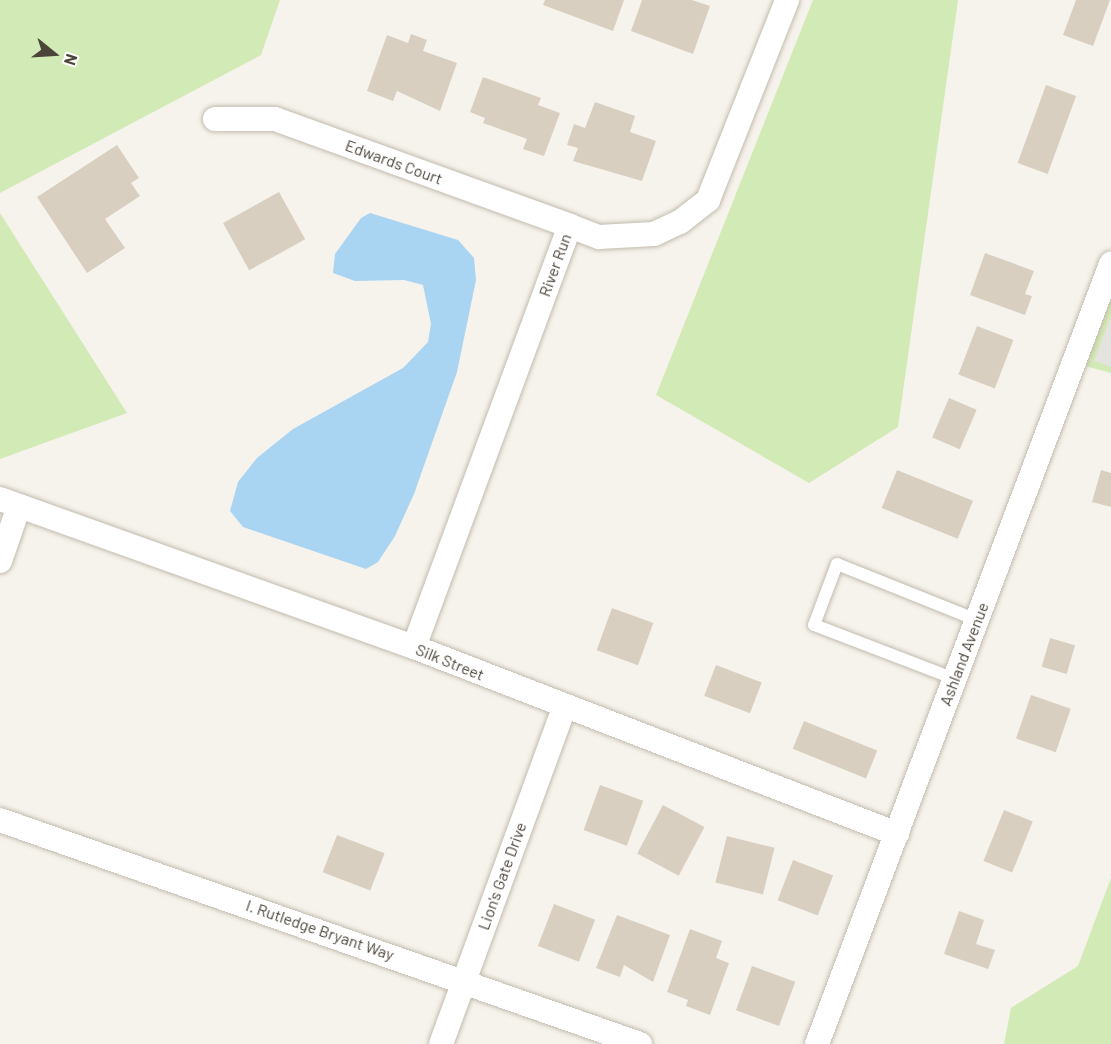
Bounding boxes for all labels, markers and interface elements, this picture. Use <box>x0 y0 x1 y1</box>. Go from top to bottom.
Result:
north arrow <box>24 24 84 84</box>
text: N <box>61 52 82 68</box>
street label: Edwards Court <box>343 136 445 188</box>
street label: River Run <box>535 231 575 299</box>
street label: Ashland Avenue <box>935 600 993 708</box>
street label: Silk Street <box>413 640 487 684</box>
street label: Lion's Gate Drive <box>474 819 530 933</box>
street label: I. Rutledge Bryant Way <box>243 896 397 964</box>

